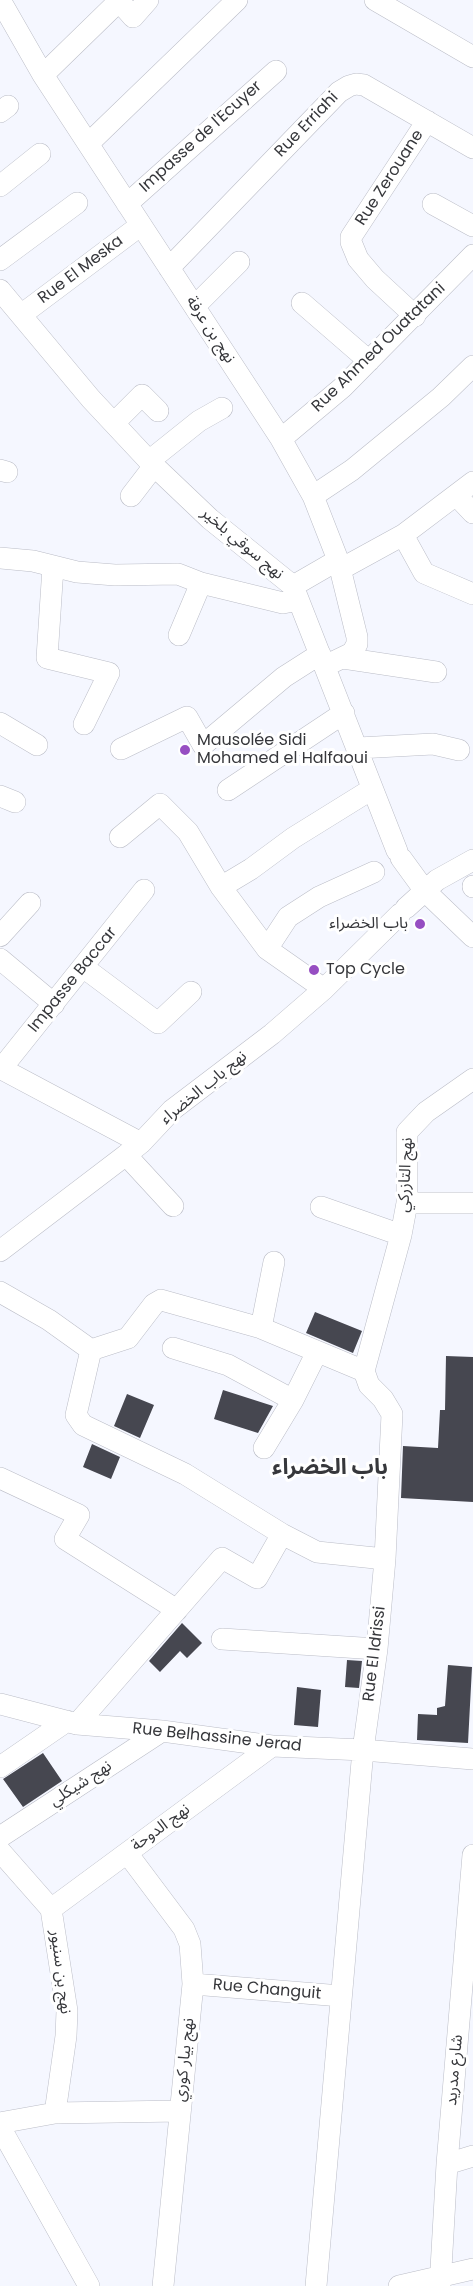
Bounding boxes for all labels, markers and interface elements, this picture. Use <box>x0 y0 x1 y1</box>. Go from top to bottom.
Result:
street label: Impasse de l'Ecuyer <box>136 77 266 197</box>
street label: Rue Erriahi <box>271 88 343 162</box>
street label: Rue Zerouane <box>352 127 428 229</box>
street label: Rue El Meska <box>35 232 127 308</box>
street label: Rue Ahmed Ouatatani <box>308 279 450 417</box>
street label: نهج بن عرفة <box>181 293 239 367</box>
street label: نهج سوقي بلخير <box>197 504 287 584</box>
place label: Mausolée Sidi Mohamed el Halfaoui <box>197 731 368 769</box>
marker: Mausolée Sidi Mohamed el Halfaoui <box>178 743 192 757</box>
place label: باب الخضراء <box>329 914 408 934</box>
marker: باب الخضراء <box>413 917 427 931</box>
street label: Impasse Baccar <box>25 924 121 1036</box>
place label: Top Cycle <box>326 960 405 980</box>
marker: Top Cycle <box>307 963 321 977</box>
street label: نهج باب الخضراء <box>157 1047 251 1129</box>
street label: نهج التازركي <box>394 1137 418 1213</box>
district label: باب الخضراء <box>272 1455 388 1481</box>
street label: Rue El Idrissi <box>360 1605 390 1703</box>
street label: Rue Belhassine Jerad <box>131 1720 303 1756</box>
street label: نهج شيكلي <box>46 1757 116 1811</box>
street label: نهج الدوحة <box>128 1800 194 1856</box>
street label: نهج بن سنيور <box>45 1929 75 2015</box>
street label: Rue Changuit <box>212 1976 322 2004</box>
street label: نهج بيار كوري <box>171 2017 199 2103</box>
street label: شارع مدريد <box>442 2034 468 2106</box>

